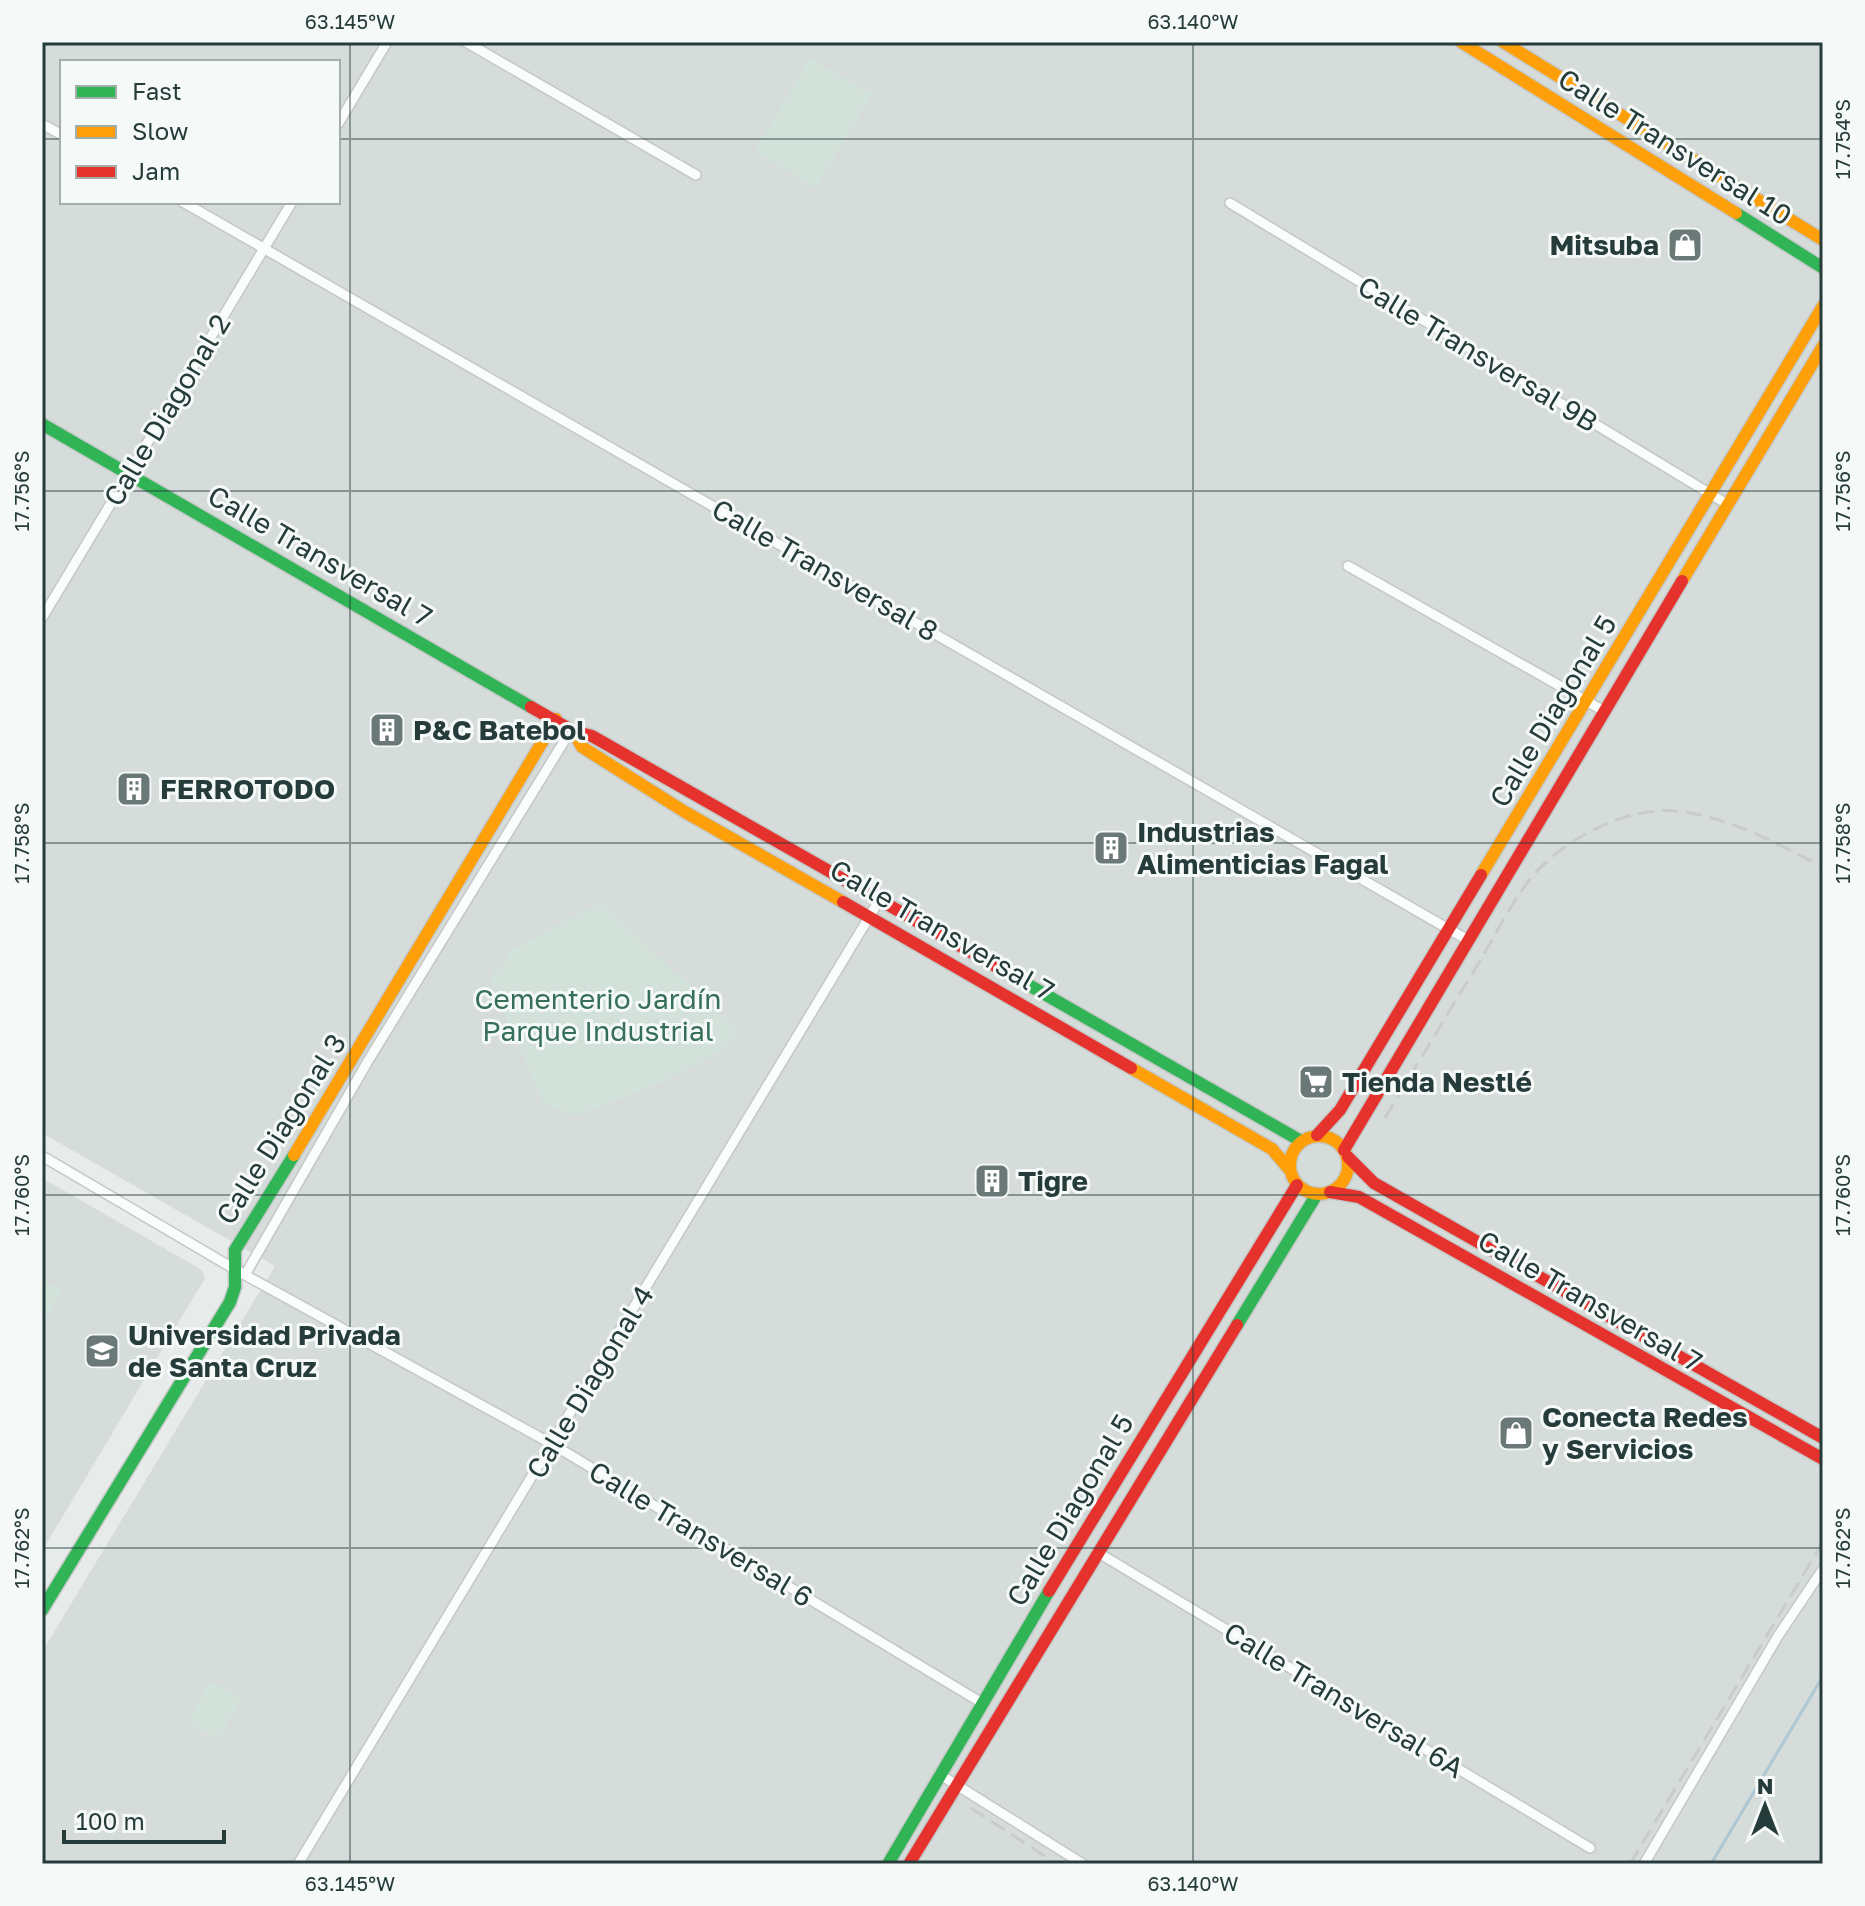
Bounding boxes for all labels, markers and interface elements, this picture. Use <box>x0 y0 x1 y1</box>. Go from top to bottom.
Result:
text: 63.145°W <box>305 9 395 33</box>
text: 63.140°W <box>1147 9 1239 33</box>
legend <box>60 60 340 204</box>
street label: Calle Transversal 10 <box>1552 61 1798 232</box>
text: Fast <box>132 76 182 105</box>
text: 17.754°S <box>1830 99 1854 179</box>
text: Slow <box>132 116 188 145</box>
text: Jam <box>132 156 180 185</box>
shop icon: Mitsuba <box>1666 226 1704 264</box>
place label: Mitsuba <box>1549 228 1659 261</box>
street label: Calle Transversal 9B <box>1352 269 1604 438</box>
street label: Calle Diagonal 2 <box>96 308 237 512</box>
text: 17.756°S <box>9 450 33 532</box>
text: 17.756°S <box>1830 450 1854 532</box>
street label: Calle Transversal 7 <box>203 478 438 633</box>
street label: Calle Transversal 8 <box>707 492 944 648</box>
street label: Calle Diagonal 5 <box>1482 609 1623 813</box>
building icon: P&C Batebol <box>368 711 406 749</box>
place label: P&C Batebol <box>413 713 586 746</box>
building icon: FERROTODO <box>115 770 153 808</box>
place label: FERROTODO <box>160 772 335 805</box>
text: 17.758°S <box>9 802 33 884</box>
text: 17.758°S <box>1830 802 1854 884</box>
place label: Industrias Alimenticias Fagal <box>1137 815 1388 880</box>
building icon: Industrias Alimenticias Fagal <box>1092 829 1130 867</box>
street label: Calle Transversal 7 <box>825 852 1060 1007</box>
park label: Cementerio Jardín Parque Industrial <box>475 982 721 1047</box>
street label: Calle Diagonal 3 <box>209 1028 352 1230</box>
supermarket icon: Tienda Nestlé <box>1297 1063 1335 1101</box>
place label: Tienda Nestlé <box>1342 1065 1532 1098</box>
text: 17.760°S <box>9 1154 33 1236</box>
text: 17.760°S <box>1830 1154 1854 1236</box>
building icon: Tigre <box>973 1162 1011 1200</box>
place label: Tigre <box>1018 1164 1088 1197</box>
street label: Calle Transversal 7 <box>1473 1223 1708 1378</box>
street label: Calle Diagonal 4 <box>519 1279 660 1484</box>
place label: Universidad Privada de Santa Cruz <box>128 1318 401 1383</box>
school or university icon: Universidad Privada de Santa Cruz <box>83 1332 121 1370</box>
place label: Conecta Redes y Servicios <box>1542 1400 1748 1465</box>
street label: Calle Diagonal 5 <box>999 1408 1140 1612</box>
shop icon: Conecta Redes y Servicios <box>1497 1414 1535 1452</box>
street label: Calle Transversal 6 <box>583 1454 819 1613</box>
text: 17.762°S <box>9 1507 33 1589</box>
text: 17.762°S <box>1830 1507 1854 1589</box>
street label: Calle Transversal 6A <box>1218 1615 1470 1784</box>
north arrow <box>1725 1766 1805 1846</box>
text: N <box>1757 1772 1773 1799</box>
scale bar <box>64 1794 224 1844</box>
text: 100 m <box>76 1806 145 1835</box>
text: 63.145°W <box>305 1871 395 1895</box>
text: 63.140°W <box>1147 1871 1239 1895</box>

